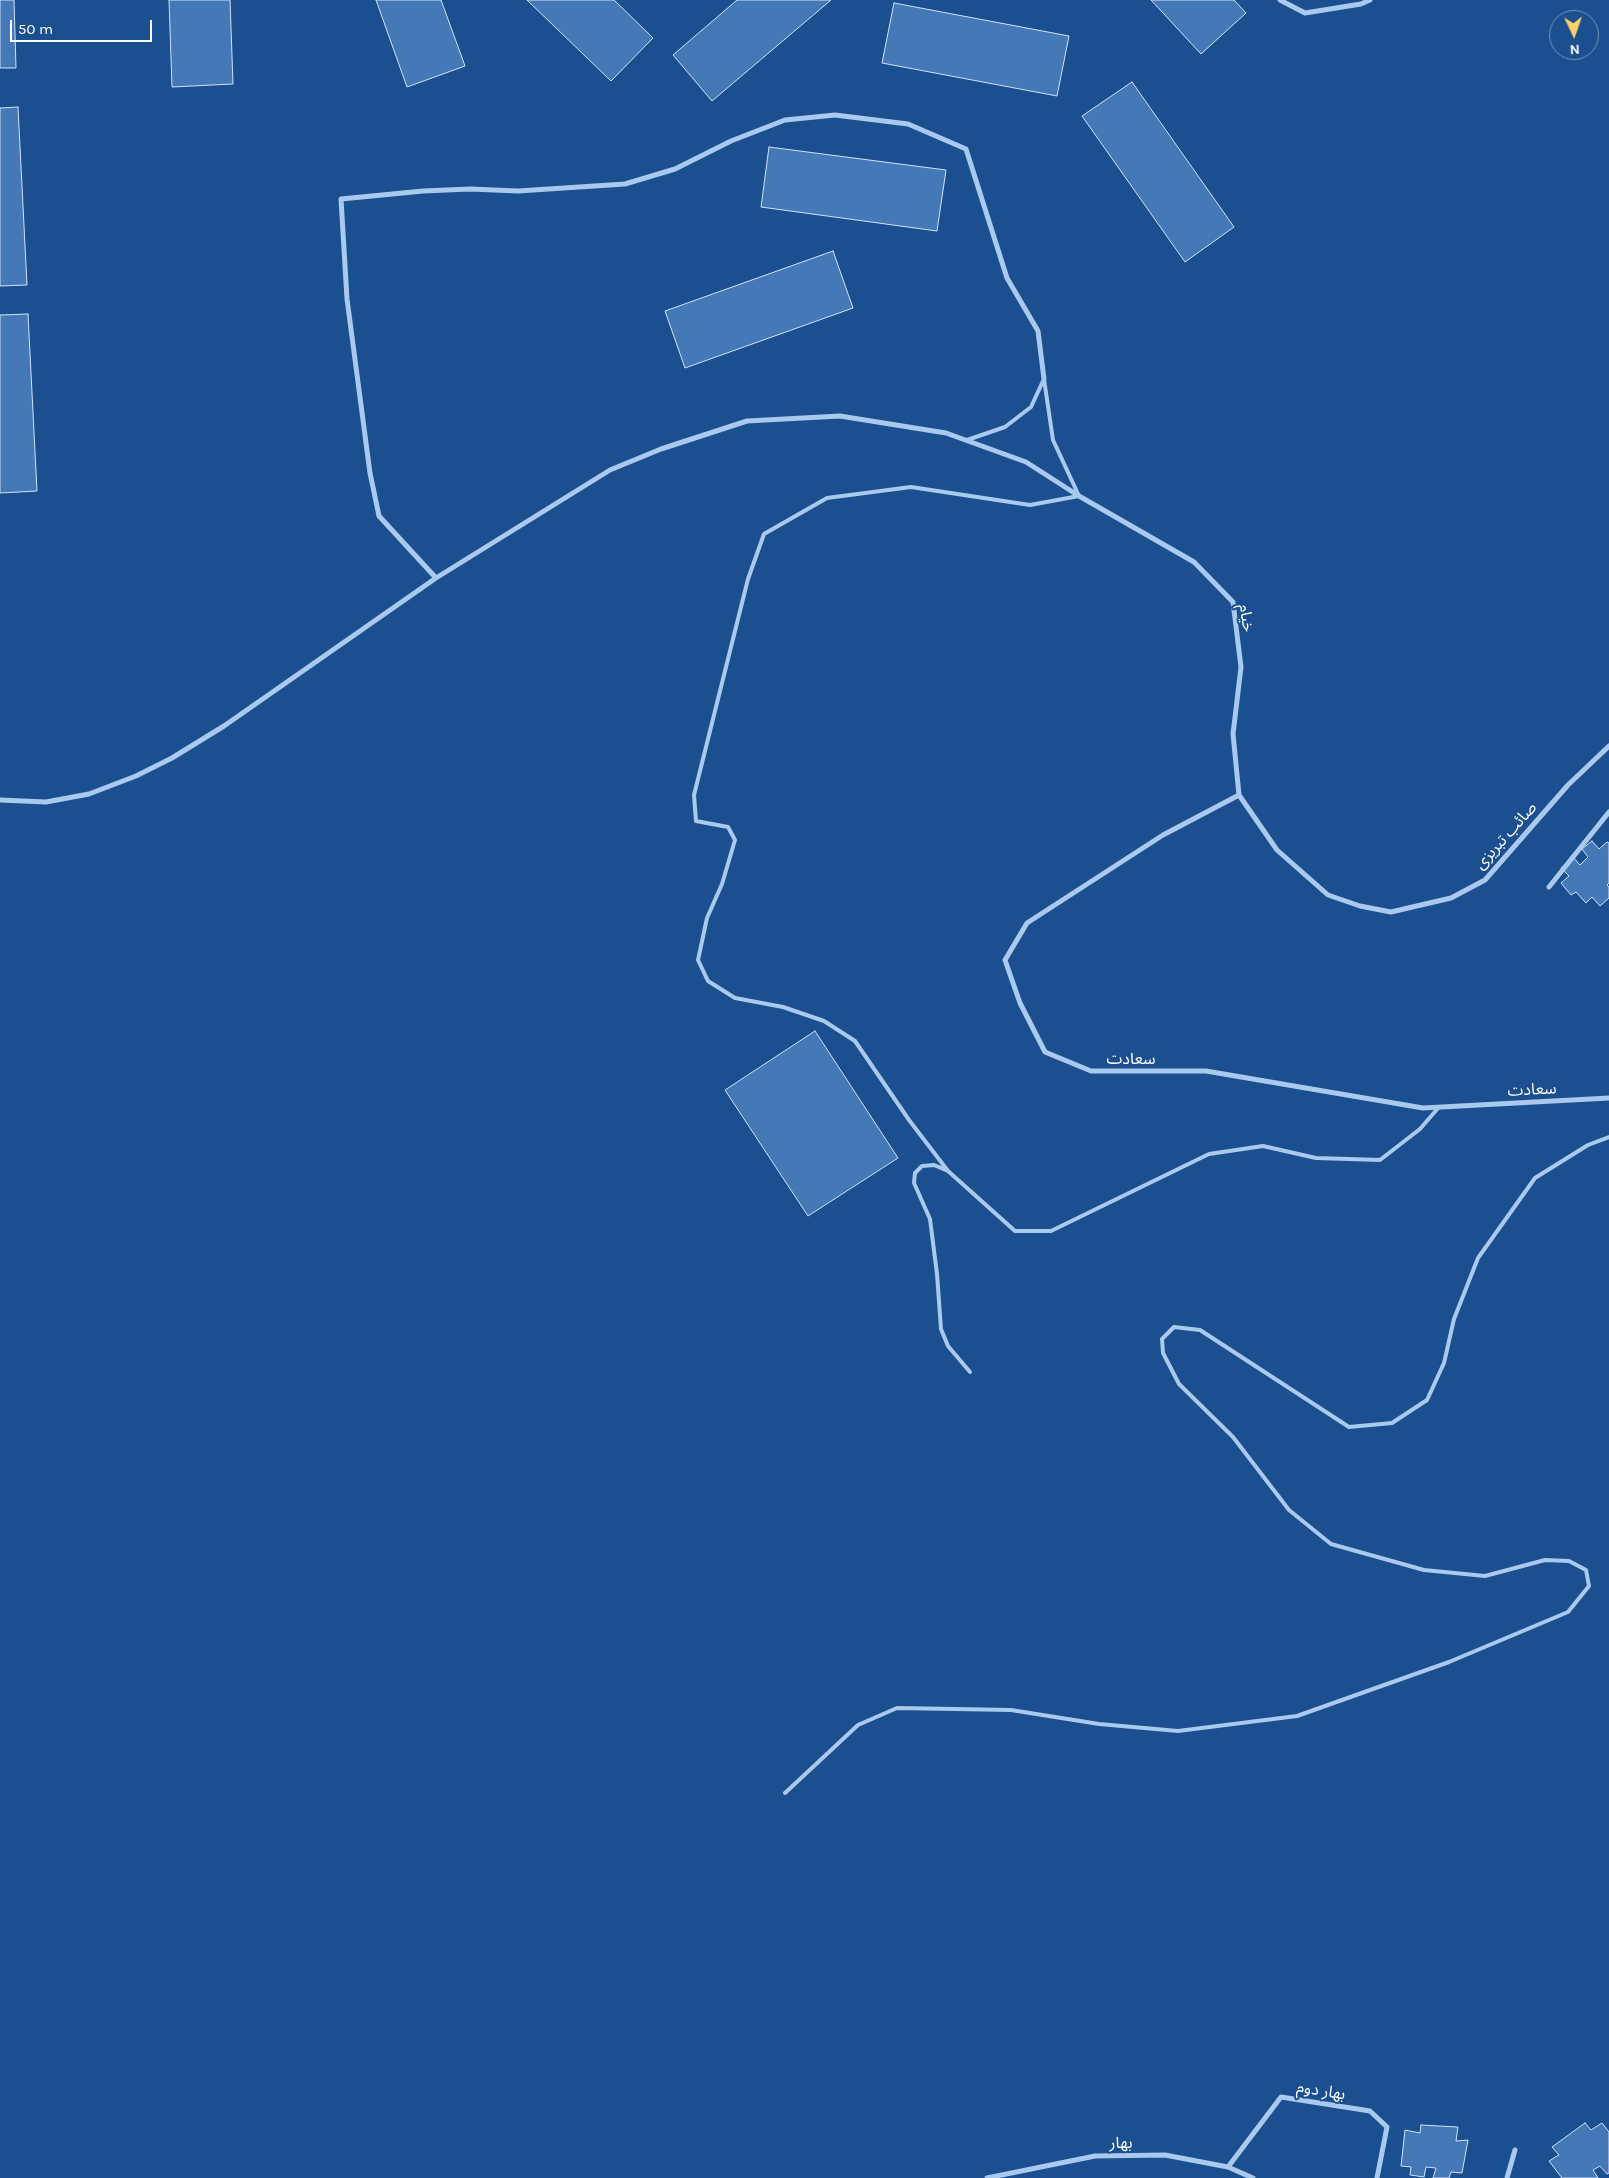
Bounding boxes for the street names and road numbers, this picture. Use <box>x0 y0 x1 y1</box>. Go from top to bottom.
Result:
street label: خیام <box>1234 603 1258 633</box>
street label: صائب تبریزی <box>1471 798 1541 874</box>
street label: سعادت <box>1106 1049 1156 1069</box>
street label: سعادت <box>1507 1079 1557 1101</box>
street label: بهار دوم <box>1295 2078 1347 2104</box>
street label: بهار <box>1110 2133 1132 2153</box>

